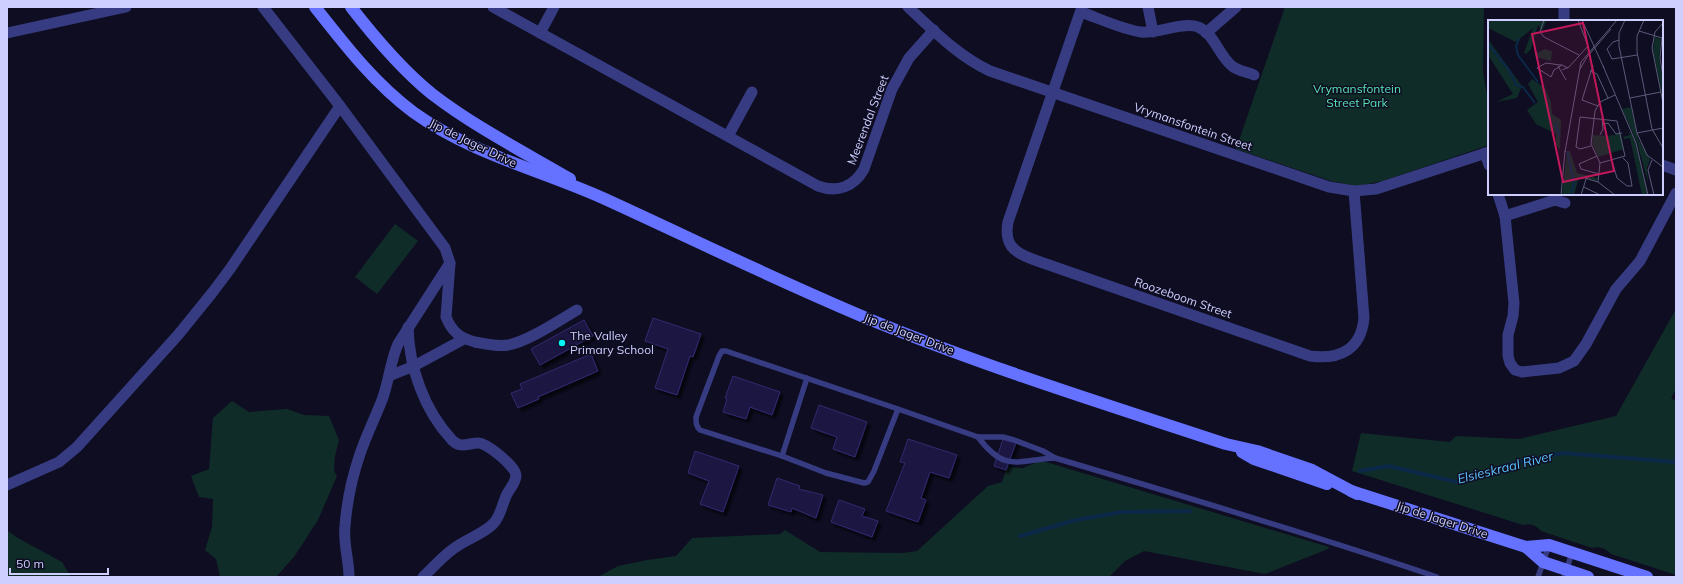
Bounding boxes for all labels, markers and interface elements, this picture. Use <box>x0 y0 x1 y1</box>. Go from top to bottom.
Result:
inset map <box>1488 20 1663 195</box>
street label: Meerendal Street <box>844 73 892 167</box>
park label: Vrymansfontein Street Park <box>1313 81 1401 110</box>
street label: Vrymansfontein Street <box>1132 99 1254 154</box>
street label: Jip de Jager Drive <box>427 115 519 170</box>
street label: Roozeboom Street <box>1132 274 1234 321</box>
street label: Jip de Jager Drive <box>862 309 956 358</box>
place label: The Valley Primary School <box>570 328 654 357</box>
marker: The Valley Primary School <box>557 338 567 348</box>
water label: Elsieskraal River <box>1456 447 1556 487</box>
street label: Jip de Jager Drive <box>1394 498 1490 541</box>
scale bar <box>10 550 108 576</box>
text: 50 m <box>16 556 44 571</box>

